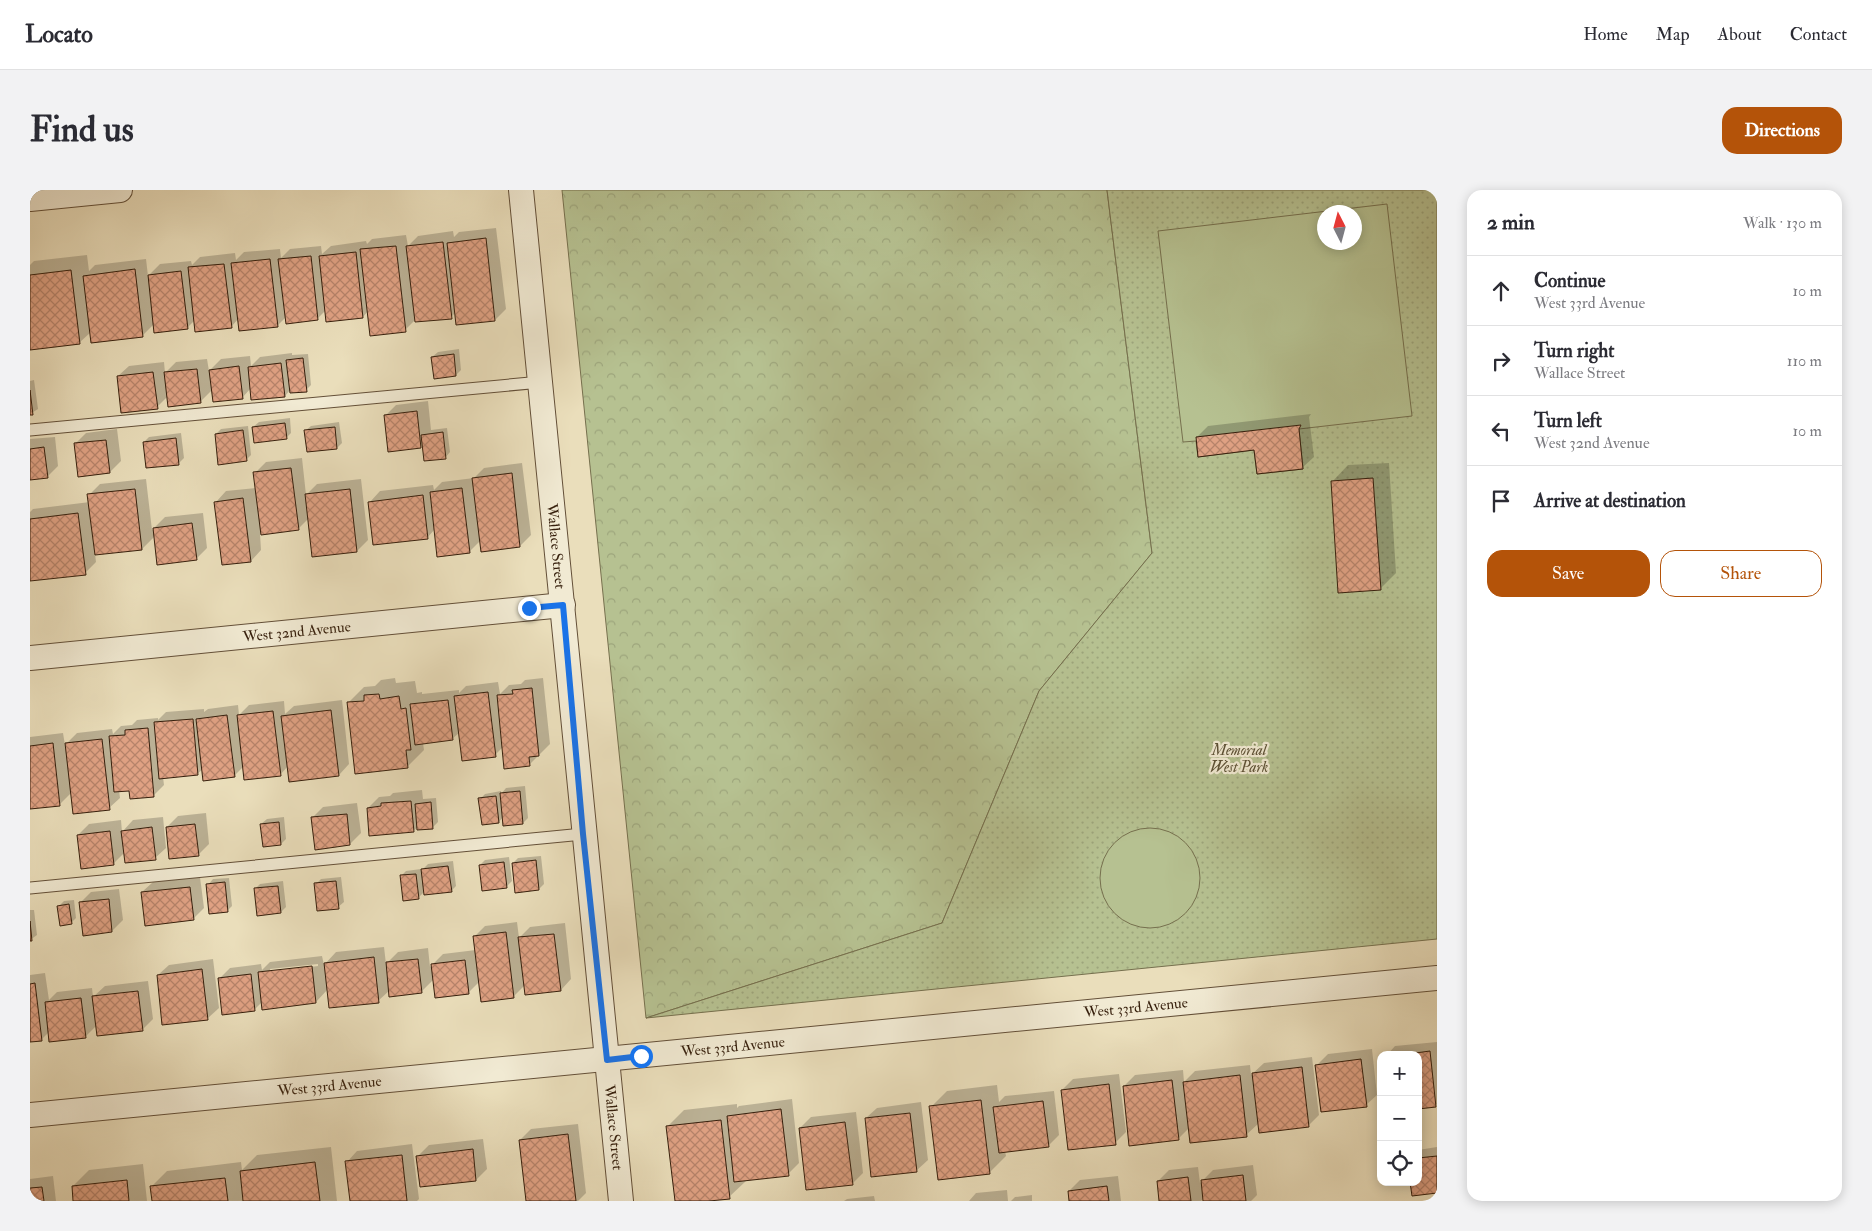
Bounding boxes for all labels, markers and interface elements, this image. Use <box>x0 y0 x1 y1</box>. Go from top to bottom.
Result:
text: Locato <box>25 19 93 50</box>
text: Home <box>1583 23 1628 46</box>
text: Map <box>1656 23 1690 46</box>
text: About <box>1718 23 1762 46</box>
text: Contact <box>1790 23 1847 46</box>
button: Directions <box>1722 107 1842 154</box>
text: Find us <box>30 108 134 152</box>
north arrow <box>1317 205 1362 250</box>
text: 2 min <box>1487 209 1535 236</box>
text: Walk · 130 m <box>1743 213 1822 233</box>
text: Continue <box>1534 269 1605 293</box>
icon: ahead <box>1487 277 1515 305</box>
text: 10 m <box>1792 281 1822 301</box>
text: West 33rd Avenue <box>1534 293 1645 313</box>
text: Turn right <box>1534 339 1614 363</box>
icon: right <box>1487 347 1515 375</box>
text: 110 m <box>1787 351 1822 371</box>
text: Wallace Street <box>1534 363 1625 383</box>
text: Turn left <box>1534 409 1602 433</box>
icon: left <box>1487 417 1515 445</box>
text: 10 m <box>1792 421 1822 441</box>
text: West 32nd Avenue <box>1534 433 1650 453</box>
icon: arrive <box>1487 487 1515 515</box>
text: Arrive at destination <box>1534 489 1686 513</box>
street label: Wallace Street <box>542 502 570 590</box>
button: Save <box>1487 550 1650 597</box>
button: Share <box>1660 550 1822 597</box>
route end <box>518 597 541 620</box>
street label: West 32nd Avenue <box>241 617 352 646</box>
park label: Memorial West Park <box>1210 741 1268 777</box>
street label: West 33rd Avenue <box>1082 993 1189 1022</box>
street label: West 33rd Avenue <box>679 1032 786 1061</box>
route start <box>630 1045 653 1068</box>
map controls <box>1377 1051 1422 1186</box>
button: + <box>1377 1051 1422 1096</box>
street label: West 33rd Avenue <box>276 1071 383 1100</box>
street label: Wallace Street <box>600 1083 627 1171</box>
button: − <box>1377 1096 1422 1141</box>
button: locate <box>1377 1141 1422 1186</box>

